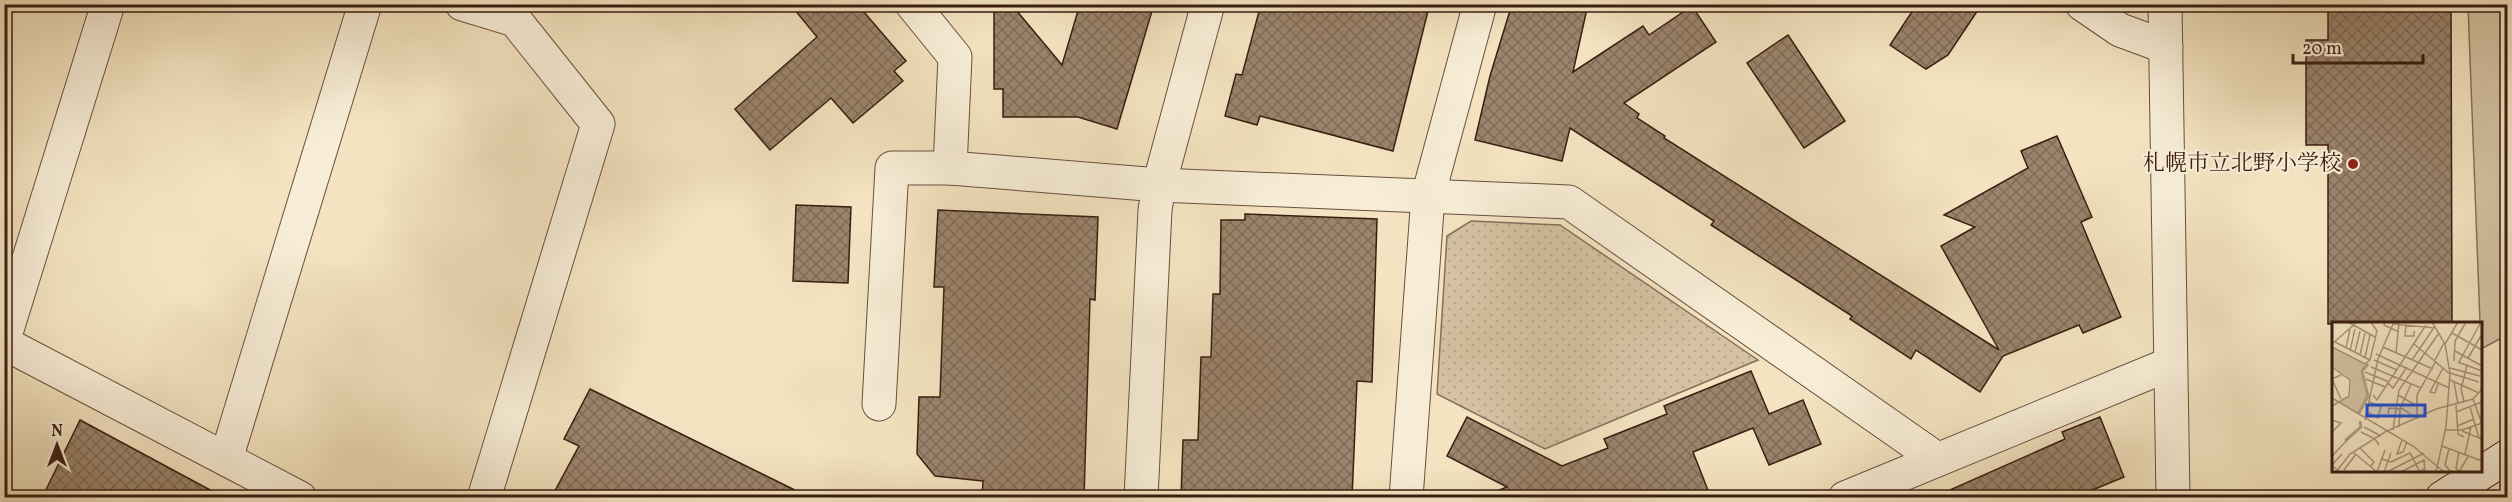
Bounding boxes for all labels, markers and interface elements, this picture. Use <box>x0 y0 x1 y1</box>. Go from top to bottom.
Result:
scale bar <box>2293 27 2424 65</box>
text: 20 m <box>2302 37 2342 62</box>
place label: 札幌市立北野小学校 <box>2143 149 2341 180</box>
marker: 札幌市立北野小学校 <box>2346 157 2360 171</box>
inset map <box>2332 322 2482 472</box>
north arrow <box>27 415 87 475</box>
text: N <box>51 421 63 443</box>

